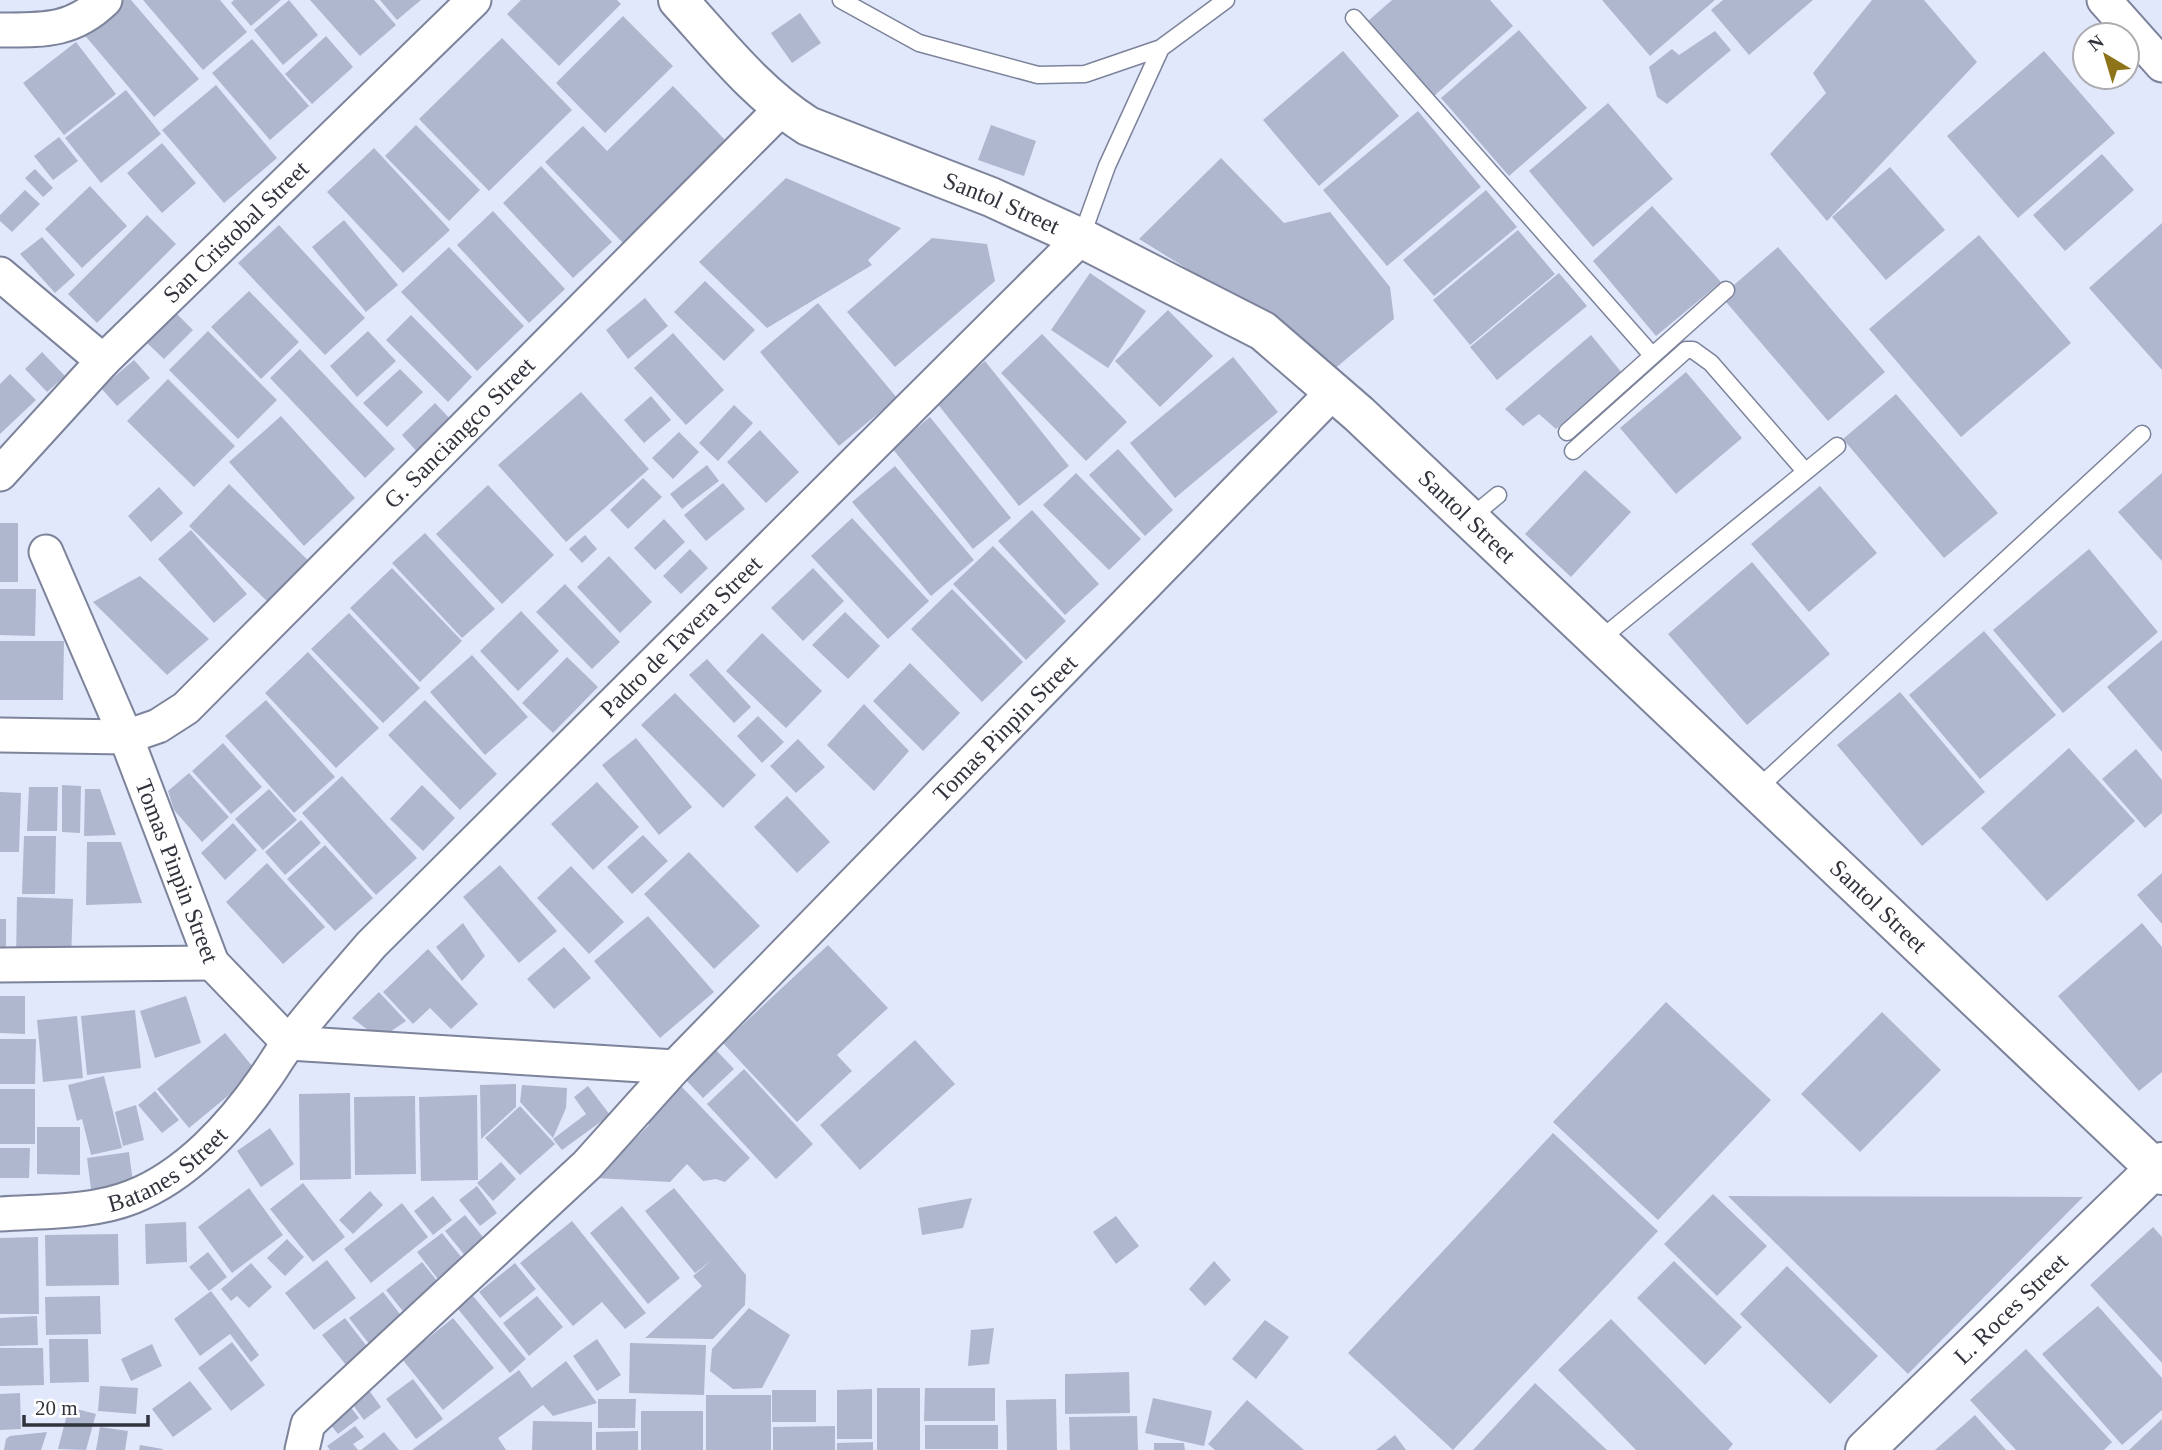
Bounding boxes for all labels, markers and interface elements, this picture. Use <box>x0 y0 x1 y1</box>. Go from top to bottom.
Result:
north arrow <box>2071 21 2141 91</box>
text: N <box>2084 30 2108 55</box>
street label: San Cristobal Street <box>158 155 314 308</box>
street label: Santol Street <box>940 167 1064 240</box>
street label: G. Sanciangco Street <box>379 352 540 514</box>
street label: Santol Street <box>1413 465 1521 568</box>
street label: Padro de Tavera Street <box>595 551 767 722</box>
street label: Tomas Pinpin Street <box>928 649 1082 807</box>
street label: Tomas Pinpin Street <box>130 776 224 967</box>
street label: Santol Street <box>1825 855 1933 959</box>
street label: Batanes Street <box>105 1122 233 1217</box>
street label: L. Roces Street <box>1949 1248 2073 1369</box>
scale bar <box>24 1384 149 1428</box>
text: 20 m <box>35 1396 78 1420</box>

